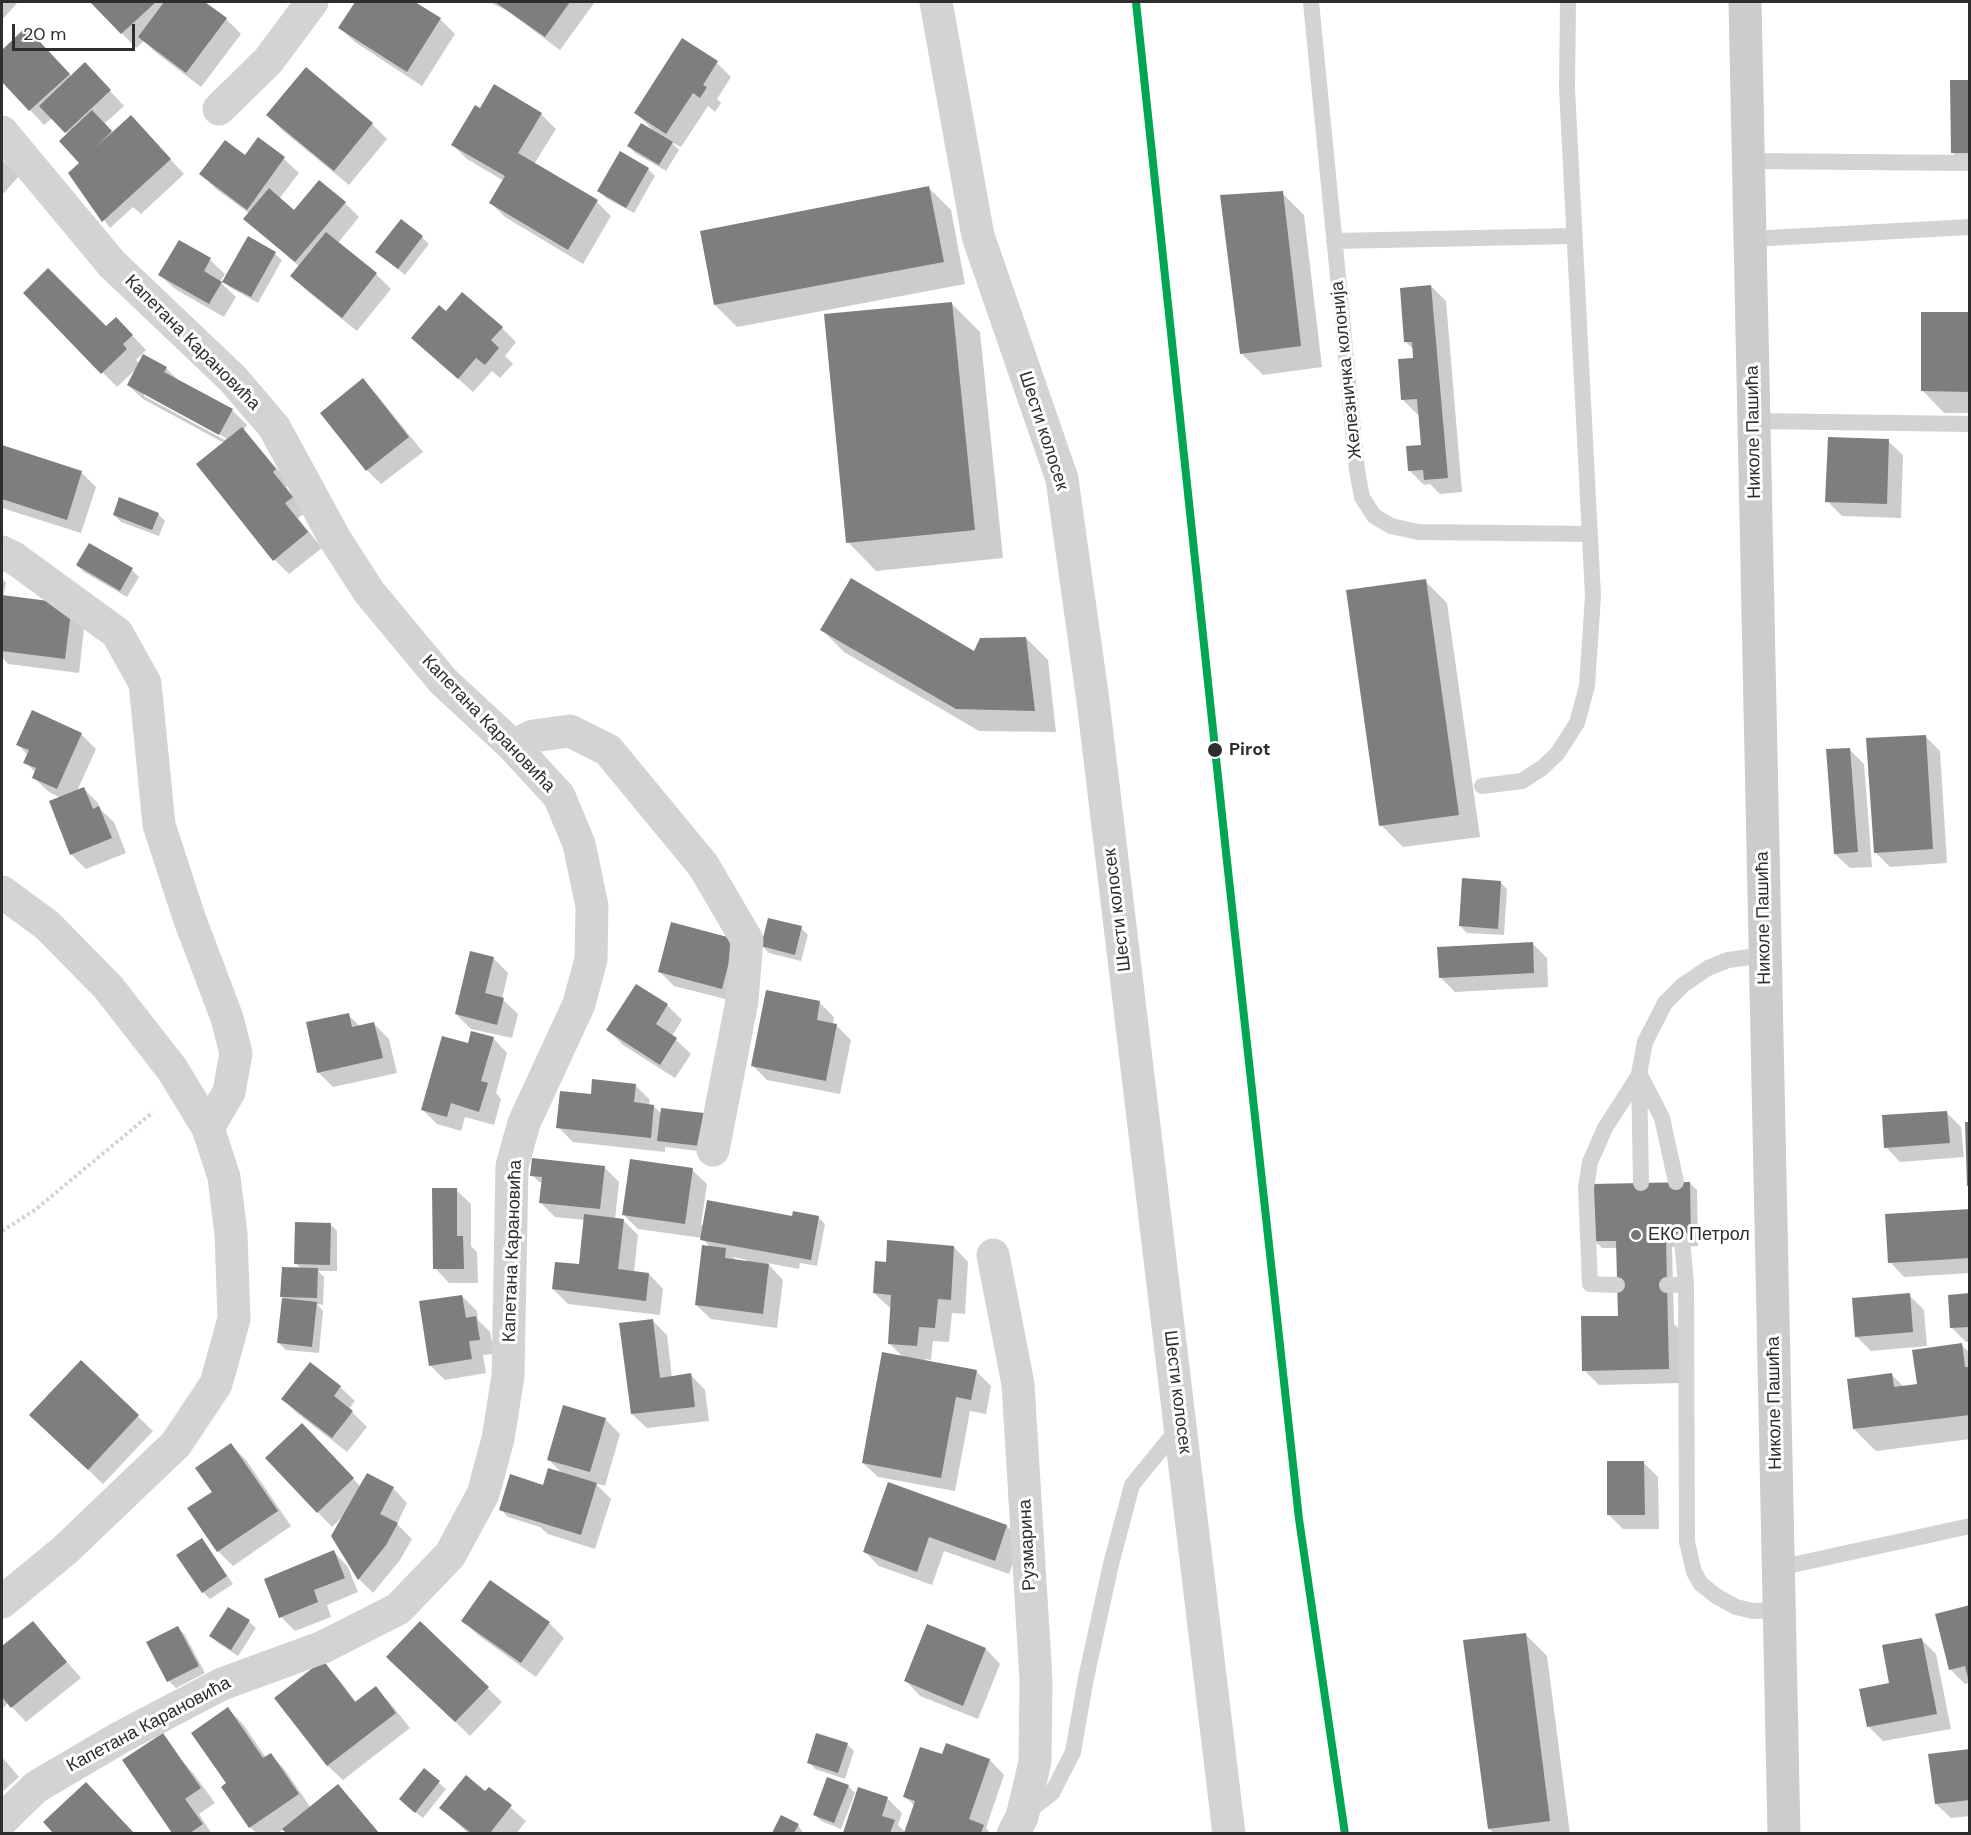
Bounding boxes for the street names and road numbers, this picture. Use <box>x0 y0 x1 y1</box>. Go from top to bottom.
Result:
street label: Капетана Карановића <box>120 271 264 415</box>
street label: Железничка колонија <box>1327 280 1367 460</box>
street label: Николе Пашића <box>1742 365 1766 499</box>
street label: Шести колосек <box>1014 369 1072 493</box>
street label: Капетана Карановића <box>417 651 559 797</box>
street label: Шести колосек <box>1100 847 1136 973</box>
street label: Николе Пашића <box>1752 851 1776 985</box>
street label: Капетана Карановића <box>499 1159 527 1343</box>
street label: Шести колосек <box>1159 1329 1195 1455</box>
street label: Николе Пашића <box>1763 1336 1787 1470</box>
street label: Рузмарина <box>1015 1499 1041 1591</box>
street label: Капетана Карановића <box>63 1673 235 1777</box>

